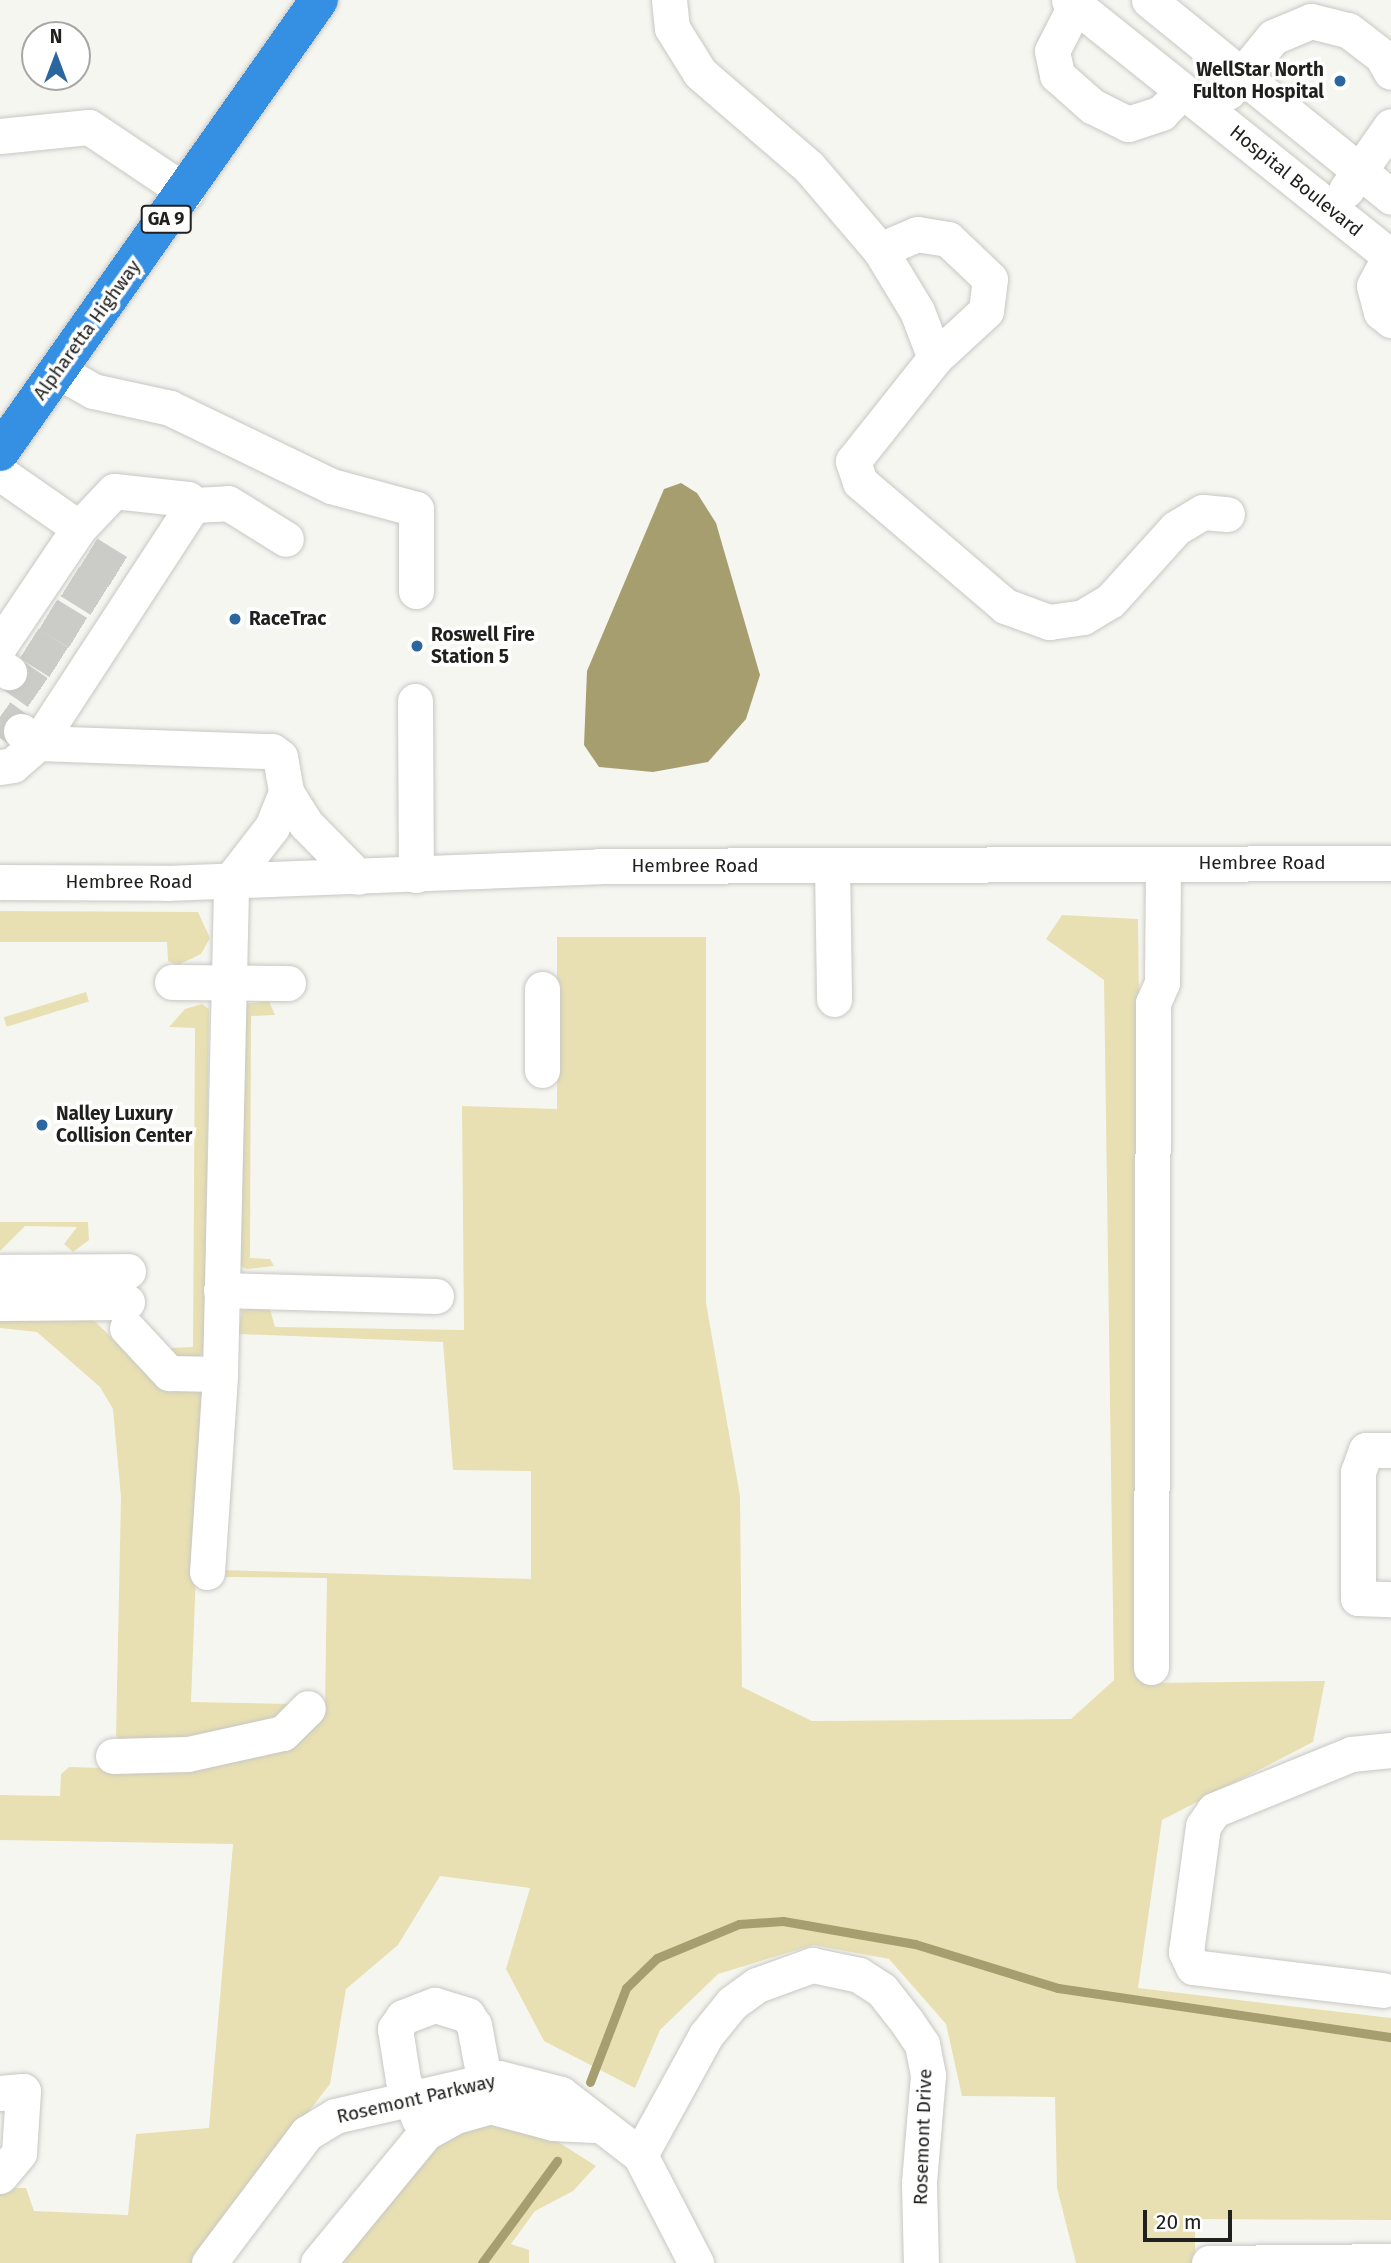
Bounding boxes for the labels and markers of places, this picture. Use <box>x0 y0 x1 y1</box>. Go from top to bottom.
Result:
place label: WellStar North Fulton Hospital <box>1193 59 1324 103</box>
marker: WellStar North Fulton Hospital <box>1330 71 1350 91</box>
place label: RaceTrac <box>249 608 326 630</box>
marker: RaceTrac <box>227 611 243 627</box>
place label: Roswell Fire Station 5 <box>431 624 535 668</box>
marker: Roswell Fire Station 5 <box>409 638 425 654</box>
place label: Nalley Luxury Collision Center <box>56 1103 192 1147</box>
marker: Nalley Luxury Collision Center <box>34 1117 50 1133</box>

